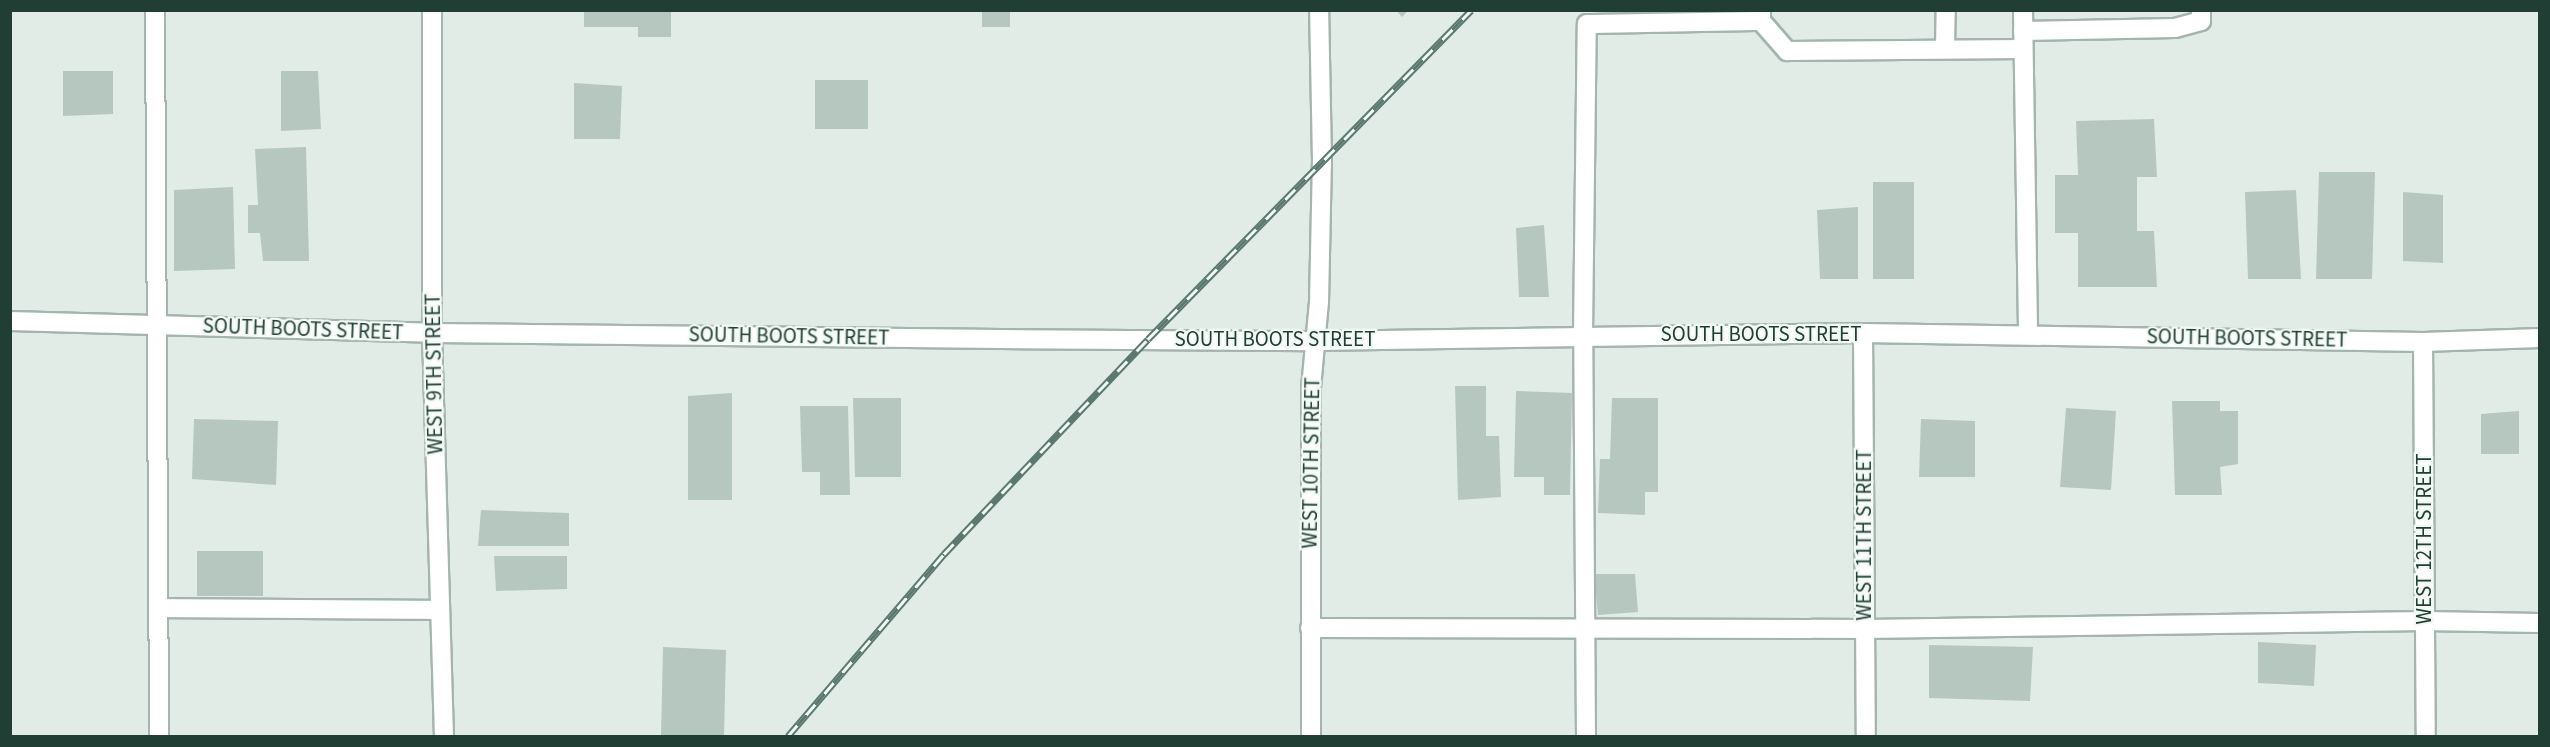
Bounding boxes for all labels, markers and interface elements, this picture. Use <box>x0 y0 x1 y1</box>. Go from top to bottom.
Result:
street label: WEST 9TH STREET <box>420 293 448 455</box>
street label: SOUTH BOOTS STREET <box>202 313 404 345</box>
street label: SOUTH BOOTS STREET <box>1661 321 1861 347</box>
street label: SOUTH BOOTS STREET <box>688 322 890 350</box>
street label: SOUTH BOOTS STREET <box>2146 324 2348 352</box>
street label: SOUTH BOOTS STREET <box>1175 326 1375 352</box>
street label: WEST 10TH STREET <box>1297 377 1325 549</box>
street label: WEST 11TH STREET <box>1851 449 1877 621</box>
street label: WEST 12TH STREET <box>2411 453 2437 625</box>

